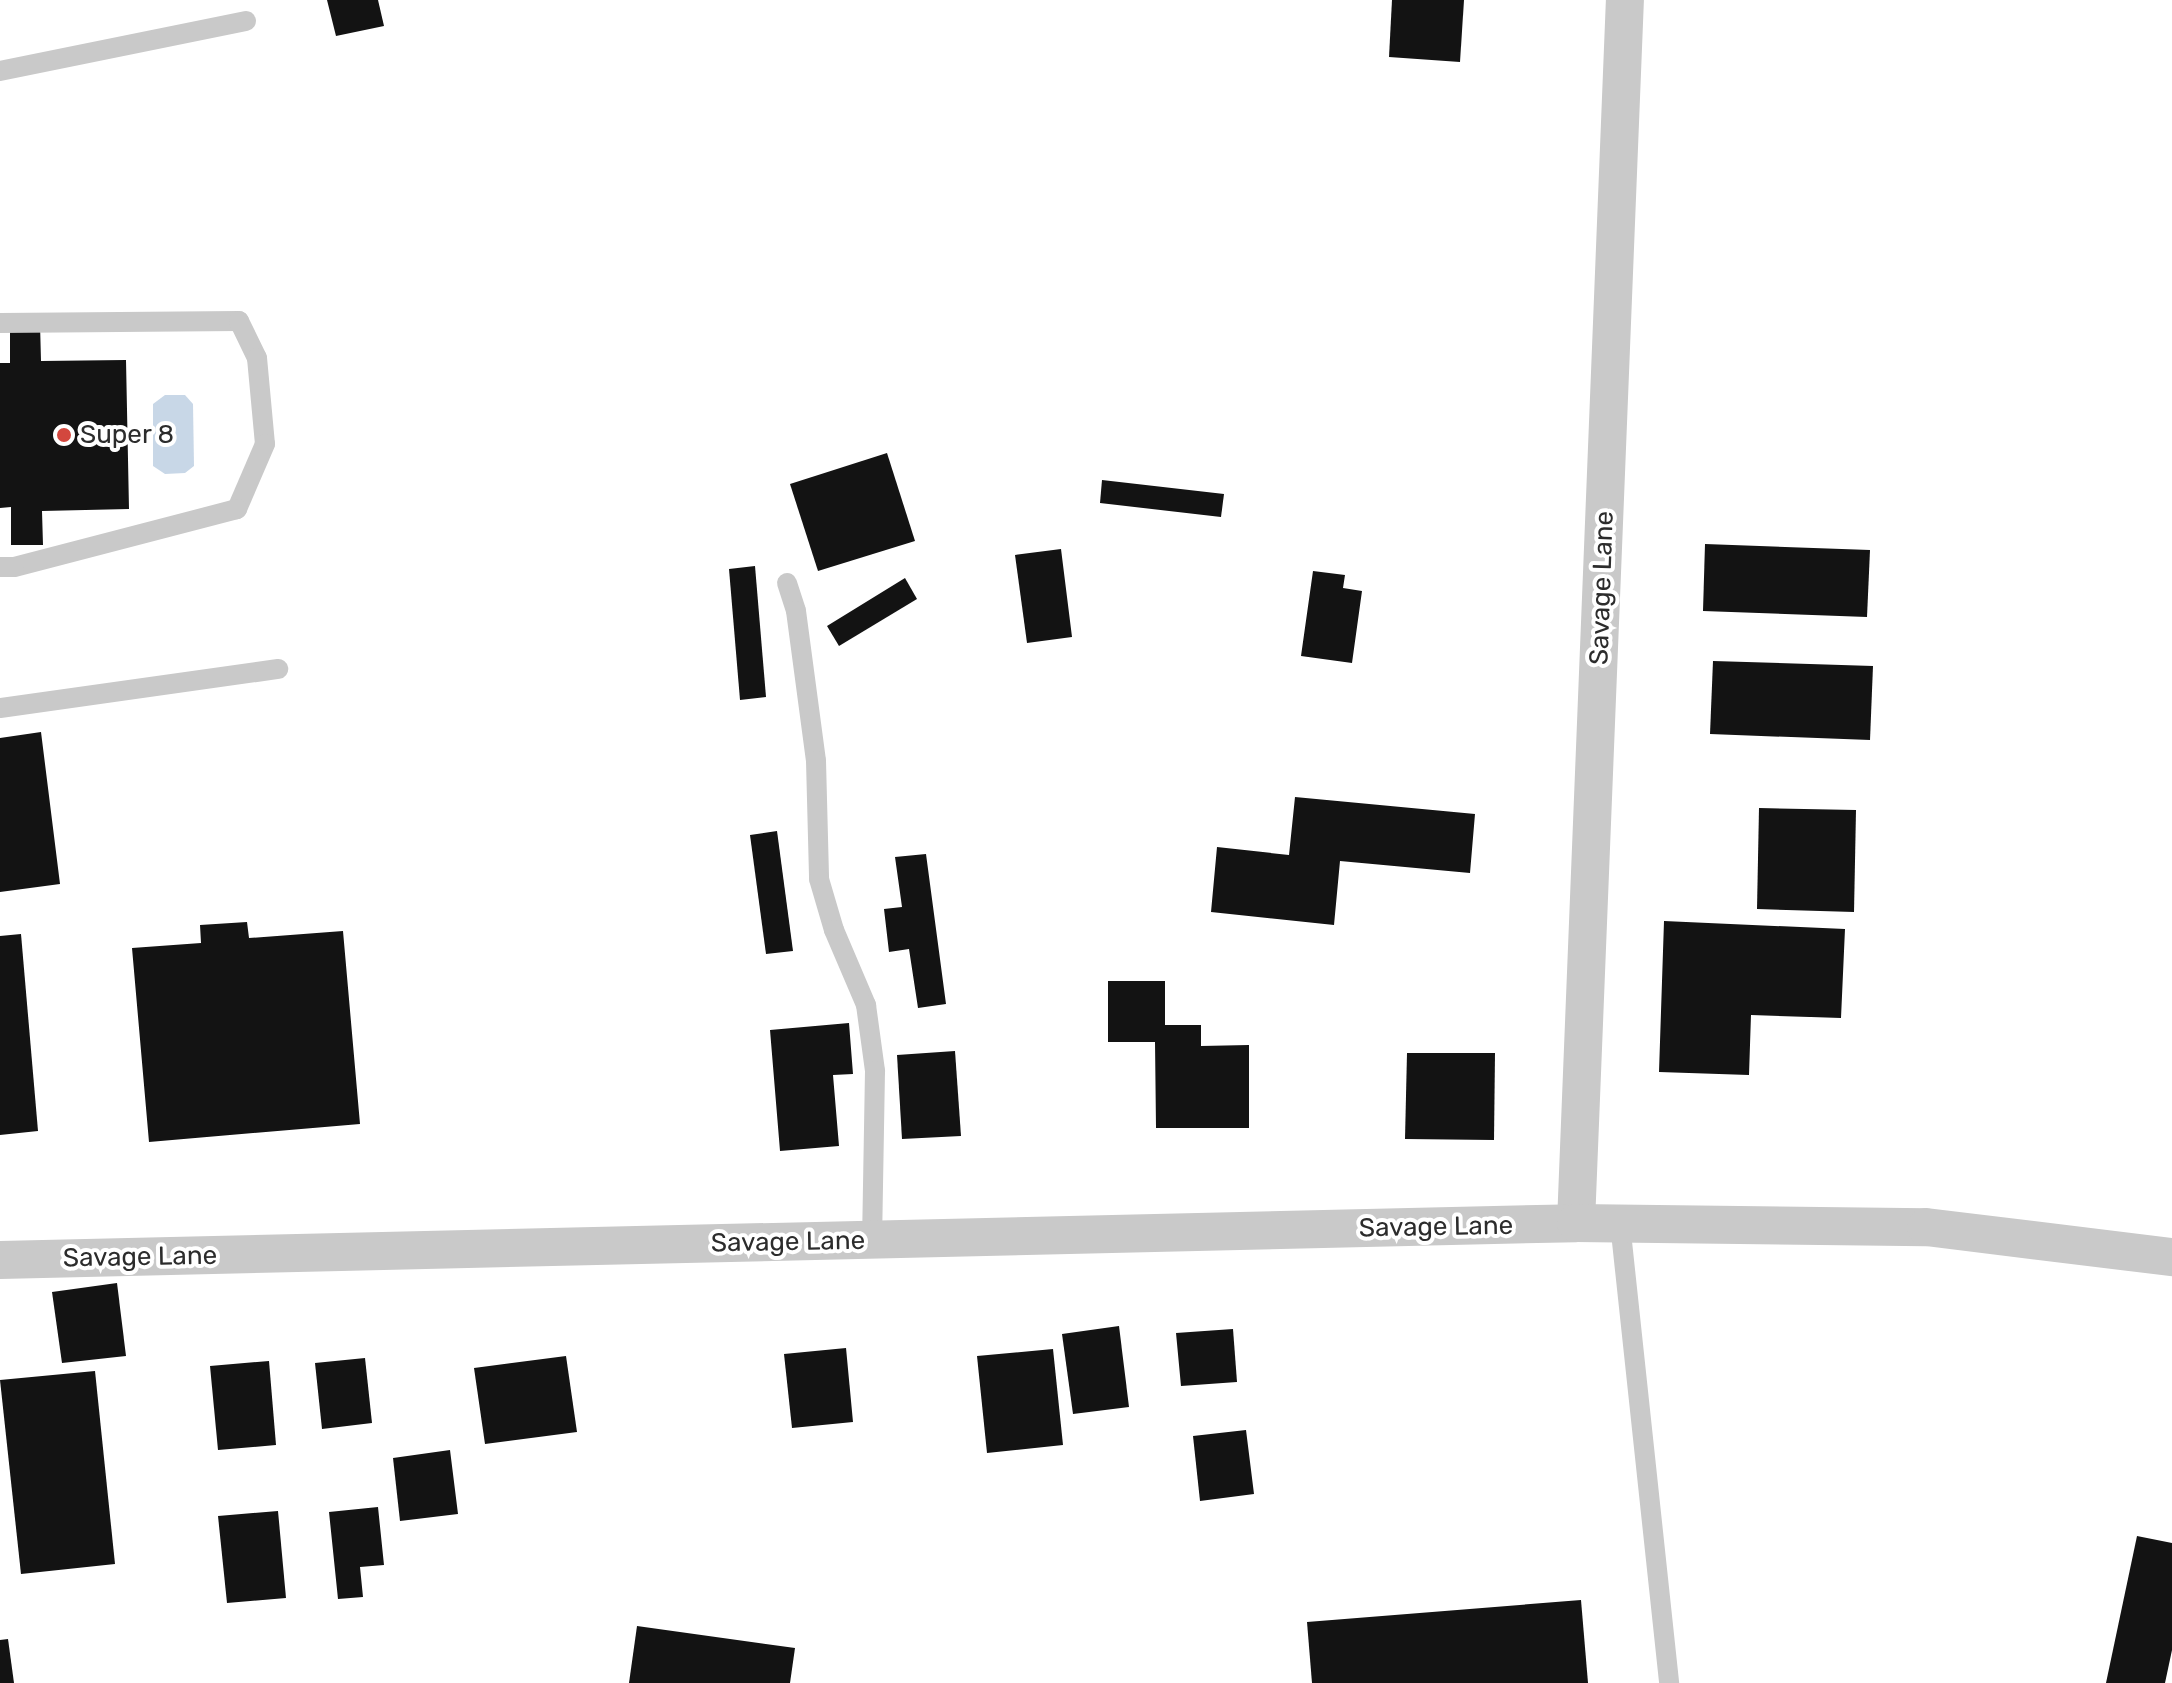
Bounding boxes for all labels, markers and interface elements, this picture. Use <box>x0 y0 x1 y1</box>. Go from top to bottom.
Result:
place label: Super 8 <box>80 419 175 451</box>
marker: Super 8 <box>55 426 73 444</box>
street label: Savage Lane <box>1584 510 1620 666</box>
street label: Savage Lane <box>1359 1210 1513 1244</box>
street label: Savage Lane <box>711 1225 865 1259</box>
street label: Savage Lane <box>63 1240 217 1274</box>

